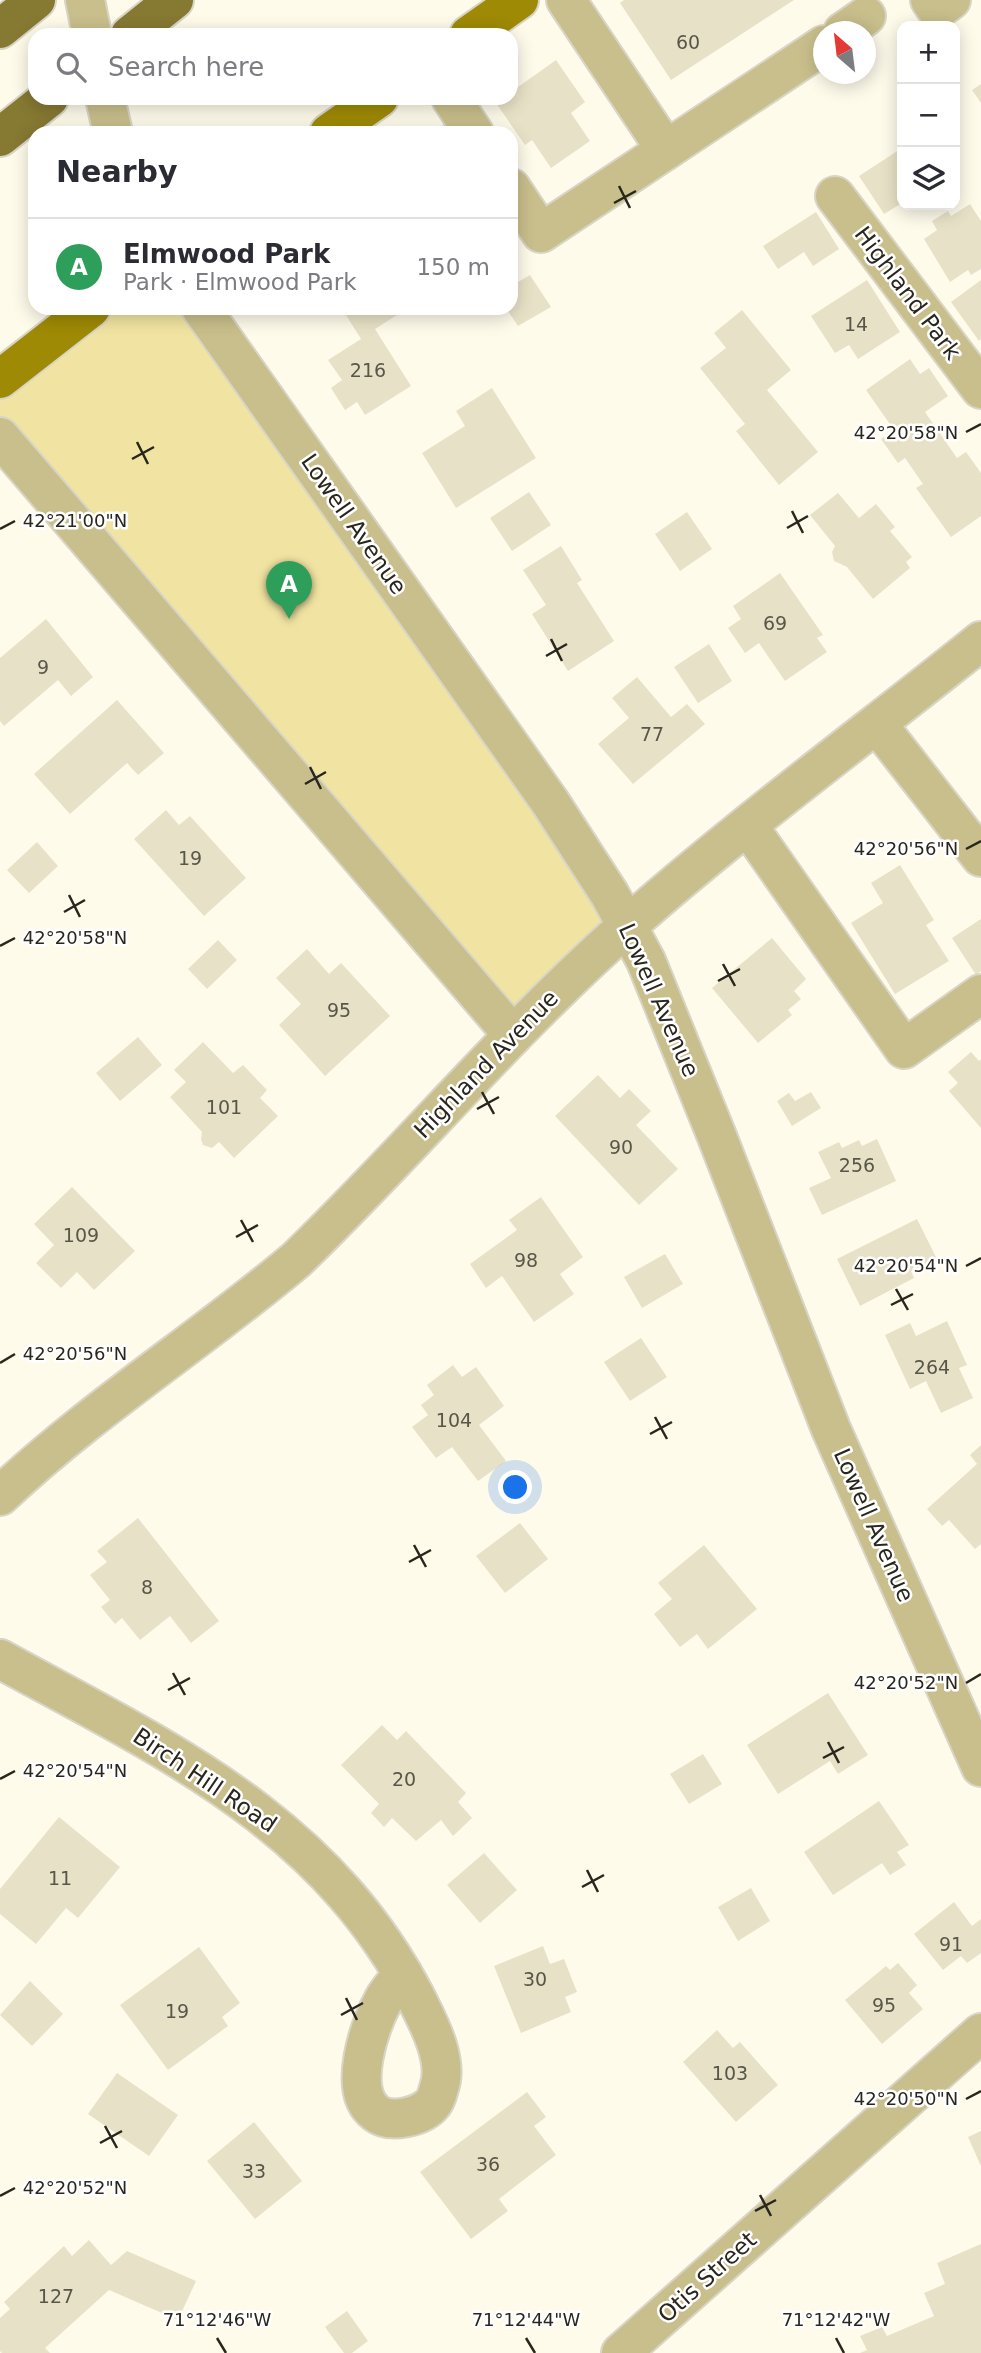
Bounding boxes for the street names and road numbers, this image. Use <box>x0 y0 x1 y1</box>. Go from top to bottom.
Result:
street label: Highland Park <box>850 221 967 365</box>
street label: Lowell Avenue <box>296 449 412 599</box>
street label: Lowell Avenue <box>614 919 704 1081</box>
street label: Highland Avenue <box>409 985 563 1143</box>
street label: Lowell Avenue <box>829 1444 919 1606</box>
street label: Birch Hill Road <box>128 1722 282 1838</box>
street label: Otis Street <box>653 2226 761 2328</box>

